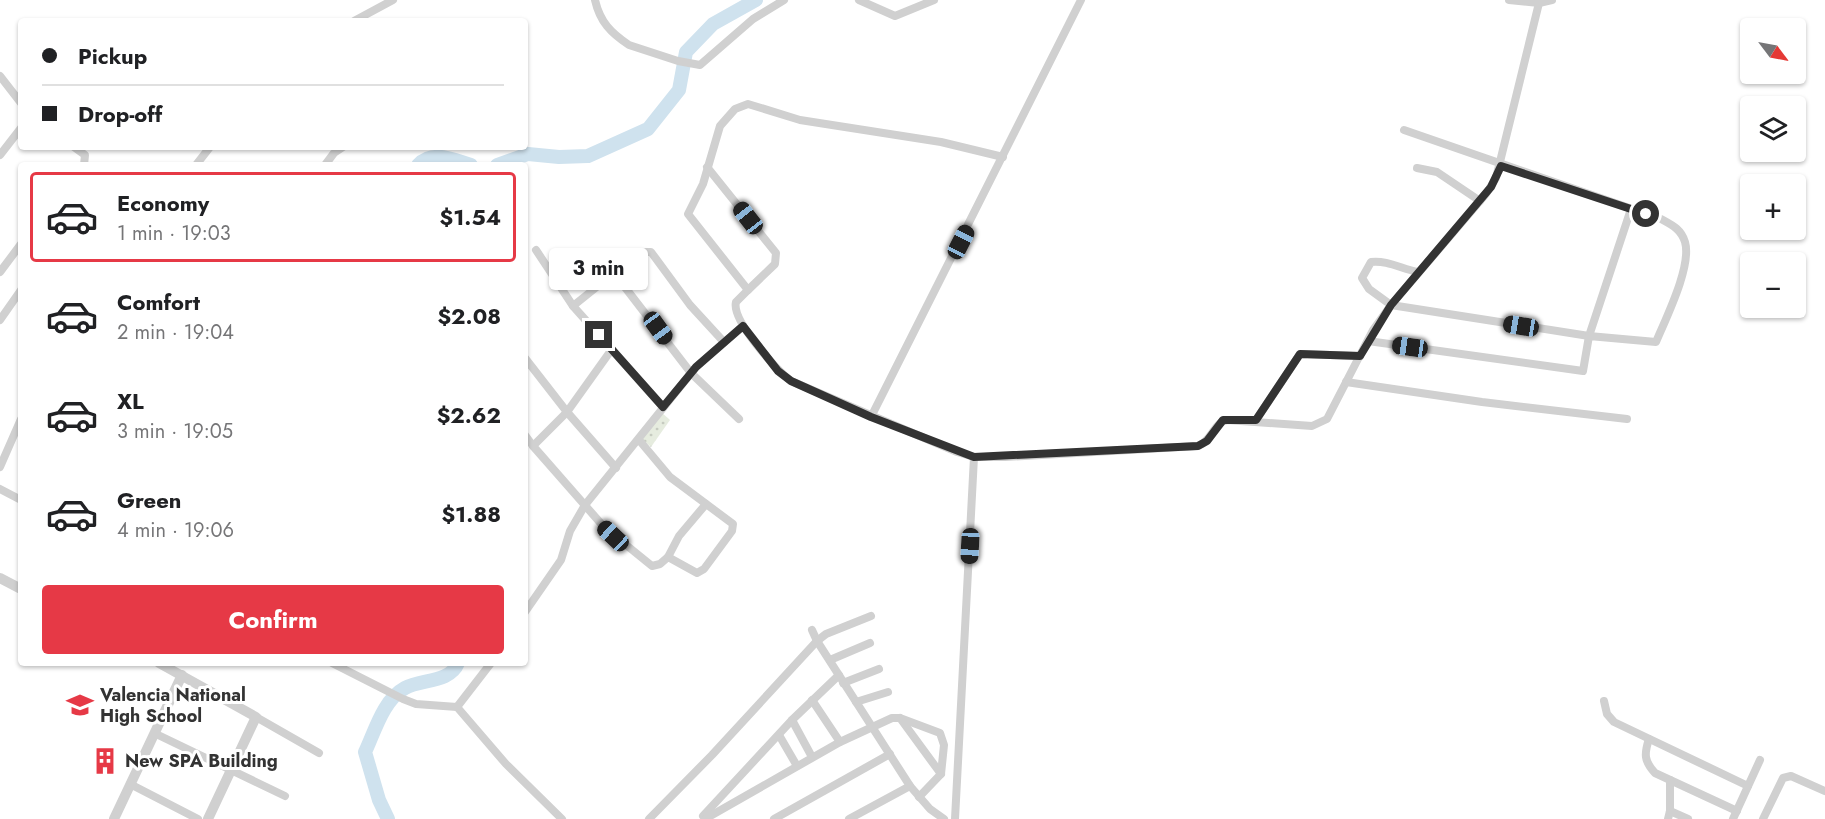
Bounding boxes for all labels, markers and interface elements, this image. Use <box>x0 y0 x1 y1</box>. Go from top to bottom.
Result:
north arrow <box>1740 18 1806 84</box>
map controls <box>1740 18 1806 318</box>
text: Pickup <box>78 40 147 72</box>
button: layers <box>1740 96 1806 162</box>
text: Drop-off <box>78 98 162 130</box>
button: + <box>1740 174 1806 240</box>
text: Economy <box>117 187 209 219</box>
icon: car <box>45 190 99 244</box>
car <box>730 198 766 238</box>
route start <box>1632 200 1659 227</box>
text: $1.54 <box>439 201 501 233</box>
text: 1 min · 19:03 <box>117 219 231 248</box>
car <box>945 222 977 262</box>
callout: 3 min <box>550 248 648 290</box>
button: − <box>1740 252 1806 318</box>
text: 3 min <box>573 254 624 283</box>
text: Comfort <box>117 286 200 318</box>
icon: car <box>45 289 99 343</box>
text: $2.08 <box>437 300 501 332</box>
car <box>640 308 676 348</box>
car <box>1502 314 1540 338</box>
text: 2 min · 19:04 <box>117 318 234 347</box>
route end <box>585 321 612 348</box>
car <box>1391 336 1429 358</box>
text: XL <box>117 385 144 417</box>
icon: car <box>45 388 99 442</box>
text: $2.62 <box>437 399 501 431</box>
text: 3 min · 19:05 <box>117 417 233 446</box>
text: Green <box>117 484 181 516</box>
icon: car <box>45 487 99 541</box>
text: $1.88 <box>441 498 501 530</box>
text: 4 min · 19:06 <box>117 516 234 545</box>
car <box>594 517 632 555</box>
car <box>960 528 980 564</box>
button: Confirm <box>42 585 504 654</box>
place label: Valencia National High School <box>99 682 246 729</box>
school or university icon: Valencia National High School <box>65 690 95 720</box>
building icon: New SPA Building <box>90 746 120 776</box>
place label: New SPA Building <box>125 748 278 774</box>

